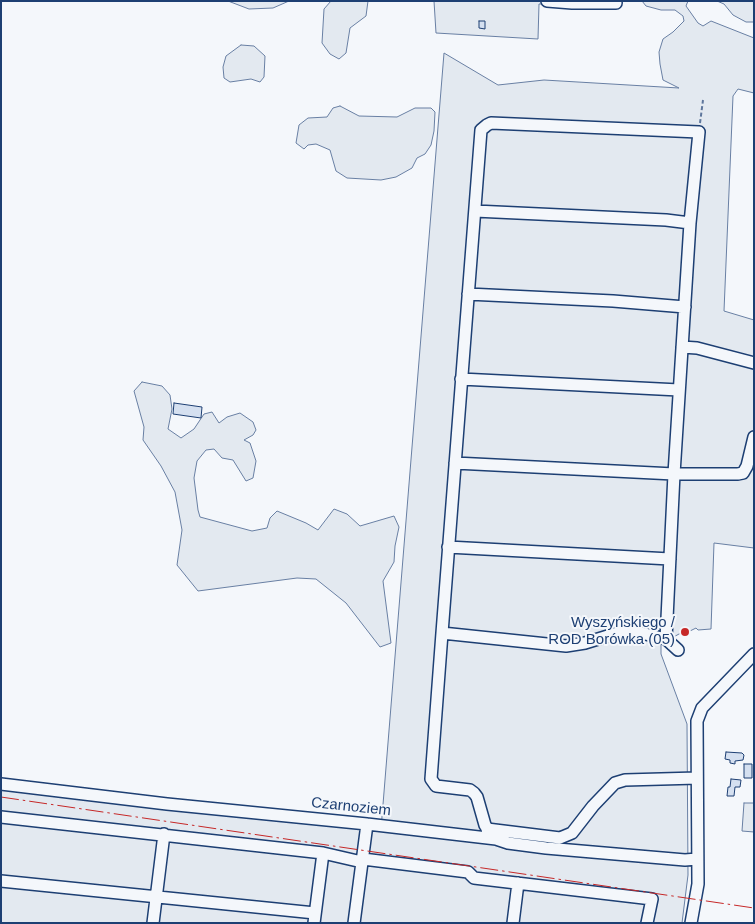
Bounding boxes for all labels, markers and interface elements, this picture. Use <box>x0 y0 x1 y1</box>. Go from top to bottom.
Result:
place label: Wyszyńskiego / ROD Borówka (05) <box>548 614 675 649</box>
marker: Wyszyńskiego / ROD Borówka (05) <box>679 626 691 638</box>
street label: Czarnoziem <box>310 794 392 820</box>

